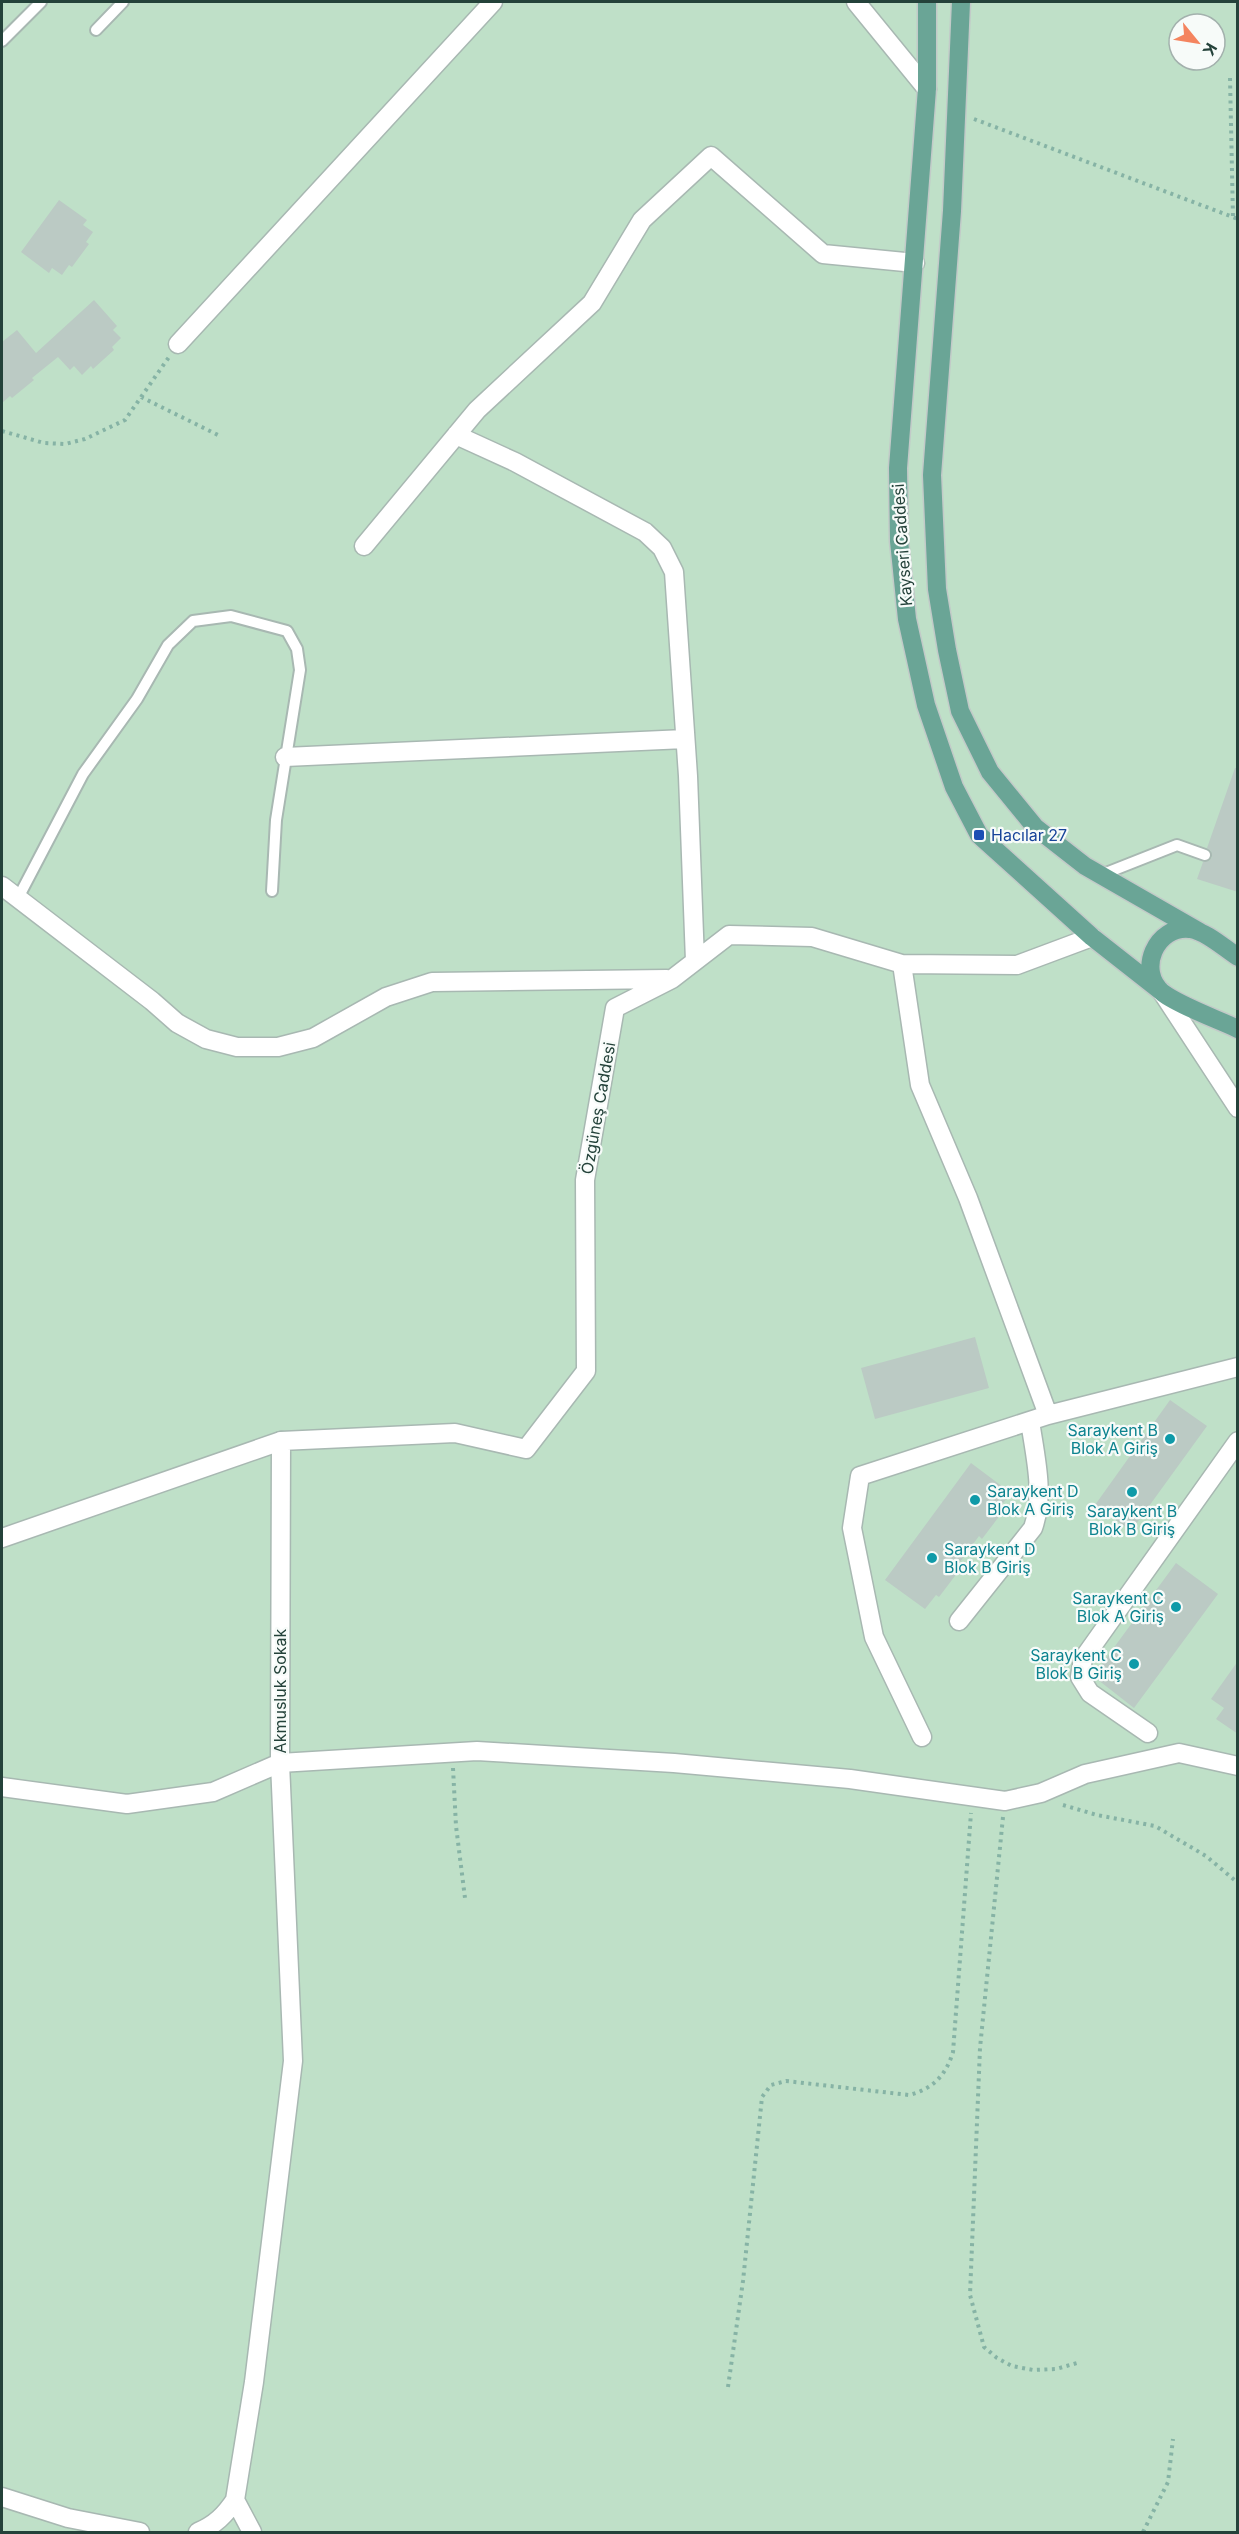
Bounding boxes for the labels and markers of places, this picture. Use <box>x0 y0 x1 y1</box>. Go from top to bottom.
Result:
place label: Hacılar 27 <box>991 825 1067 845</box>
marker: Hacılar 27 <box>972 828 986 842</box>
place label: Saraykent B Blok A Giriş <box>1068 1420 1158 1458</box>
marker: Saraykent B Blok A Giriş <box>1163 1432 1177 1446</box>
place label: Saraykent D Blok A Giriş <box>987 1481 1079 1519</box>
marker: Saraykent B Blok B Giriş <box>1125 1485 1139 1499</box>
marker: Saraykent D Blok A Giriş <box>968 1493 982 1507</box>
place label: Saraykent B Blok B Giriş <box>1087 1501 1177 1539</box>
place label: Saraykent D Blok B Giriş <box>944 1539 1036 1577</box>
marker: Saraykent D Blok B Giriş <box>925 1551 939 1565</box>
place label: Saraykent C Blok A Giriş <box>1072 1588 1164 1626</box>
marker: Saraykent C Blok A Giriş <box>1169 1600 1183 1614</box>
place label: Saraykent C Blok B Giriş <box>1030 1645 1122 1683</box>
marker: Saraykent C Blok B Giriş <box>1127 1657 1141 1671</box>

